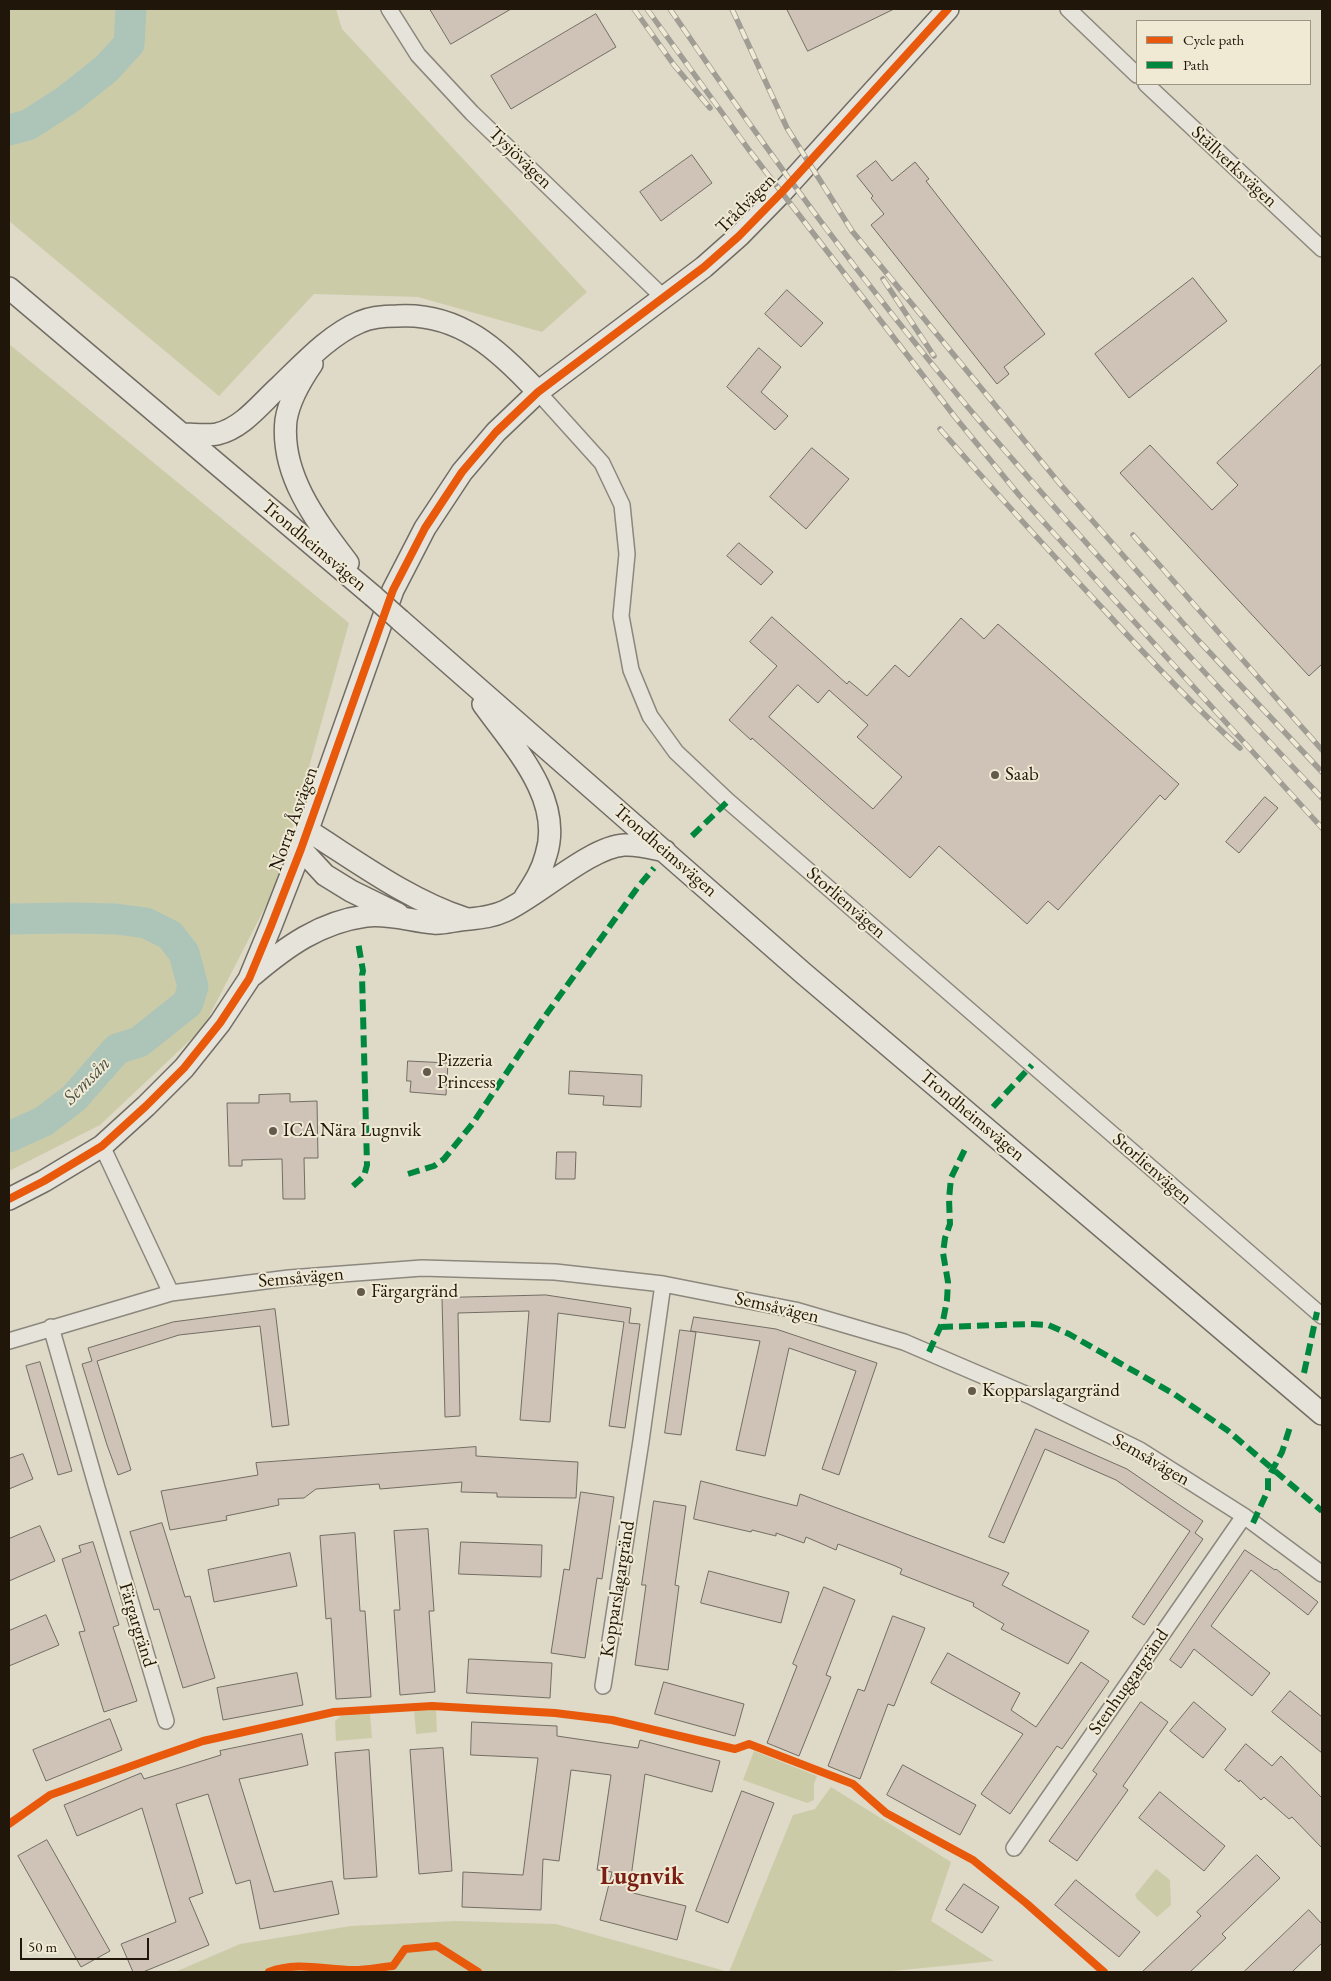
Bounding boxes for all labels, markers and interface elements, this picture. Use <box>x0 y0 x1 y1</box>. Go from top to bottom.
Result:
legend <box>1136 20 1311 85</box>
text: Cycle path <box>1183 30 1244 49</box>
text: Path <box>1183 55 1209 74</box>
street label: Ställverksvägen <box>1186 121 1282 213</box>
street label: Tysjövägen <box>483 122 557 194</box>
street label: Trådvägen <box>711 169 781 239</box>
street label: Trondheimsvägen <box>257 495 371 597</box>
street label: Norra Åsvägen <box>265 764 323 874</box>
place label: Saab <box>1005 764 1039 786</box>
marker: Saab <box>989 769 1001 781</box>
street label: Trondheimsvägen <box>608 800 722 902</box>
street label: Storlienvägen <box>802 862 890 944</box>
place label: Pizzeria Princess <box>437 1050 496 1094</box>
water label: Semsån <box>58 1052 116 1110</box>
street label: Trondheimsvägen <box>915 1065 1029 1167</box>
marker: Pizzeria Princess <box>421 1066 433 1078</box>
place label: ICA Nära Lugnvik <box>283 1120 421 1142</box>
marker: ICA Nära Lugnvik <box>267 1125 279 1137</box>
street label: Storlienvägen <box>1108 1128 1196 1210</box>
street label: Semsåvägen <box>257 1263 345 1293</box>
place label: Färgargränd <box>371 1281 458 1303</box>
marker: Färgargränd <box>355 1286 367 1298</box>
street label: Semsåvägen <box>733 1287 821 1329</box>
place label: Kopparslagargränd <box>982 1380 1120 1402</box>
marker: Kopparslagargränd <box>966 1385 978 1397</box>
street label: Semsåvägen <box>1108 1429 1194 1491</box>
street label: Kopparslagargränd <box>596 1519 640 1659</box>
street label: Färgargränd <box>113 1580 161 1670</box>
street label: Stenhuggargränd <box>1084 1625 1174 1739</box>
district label: Lugnvik <box>600 1863 684 1891</box>
scale bar <box>22 1928 151 1960</box>
text: 50 m <box>28 1937 57 1956</box>

